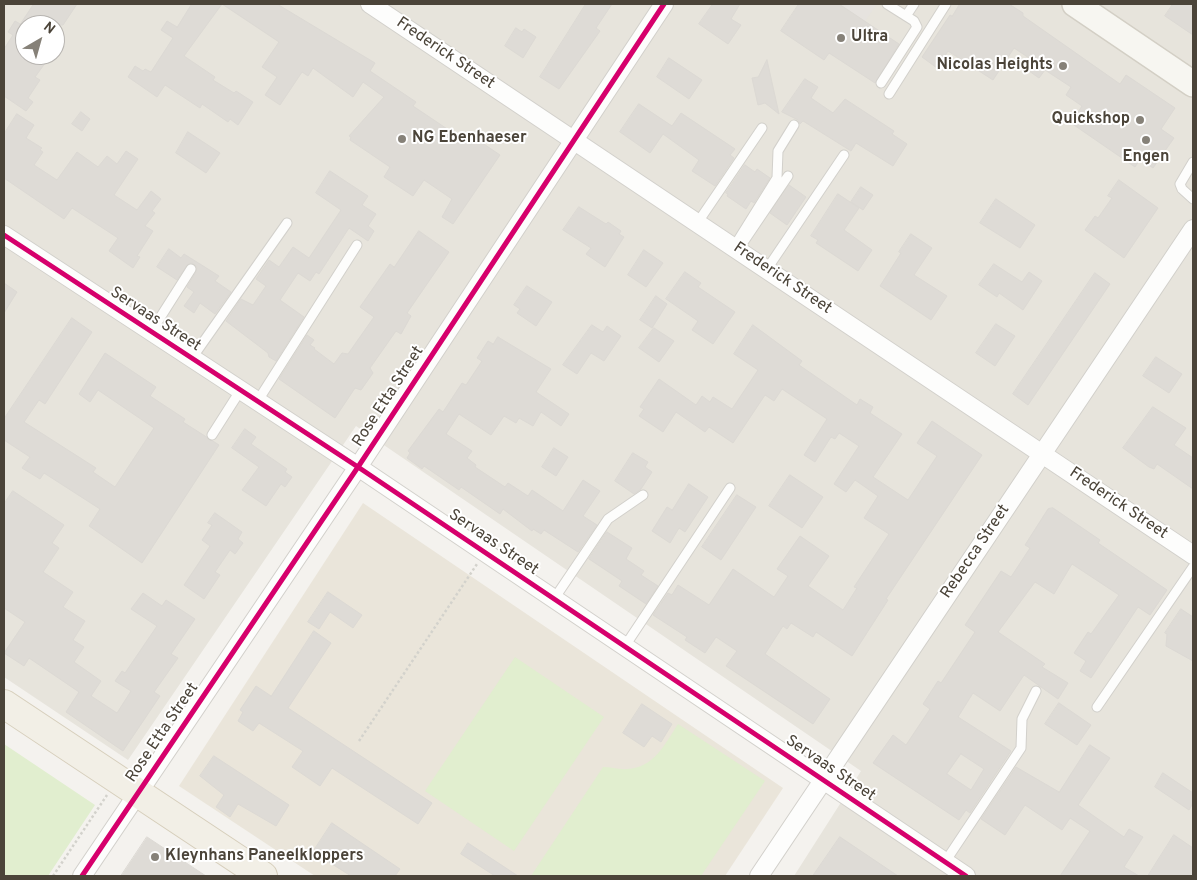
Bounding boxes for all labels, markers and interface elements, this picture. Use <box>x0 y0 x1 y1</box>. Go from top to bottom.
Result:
street label: Frederick Street <box>392 14 498 94</box>
north arrow <box>15 15 65 65</box>
text: N <box>40 19 58 38</box>
place label: Ultra <box>851 28 888 48</box>
marker: Ultra <box>835 32 847 44</box>
place label: Nicolas Heights <box>936 56 1053 76</box>
marker: Nicolas Heights <box>1057 60 1069 72</box>
place label: Quickshop <box>1052 110 1130 130</box>
marker: Quickshop <box>1134 114 1146 126</box>
place label: NG Ebenhaeser <box>412 129 527 149</box>
marker: NG Ebenhaeser <box>396 133 408 145</box>
marker: Engen <box>1140 134 1152 146</box>
place label: Engen <box>1123 148 1169 168</box>
street label: Frederick Street <box>729 239 835 319</box>
street label: Servaas Street <box>106 283 204 357</box>
street label: Rose Etta Street <box>349 343 429 451</box>
street label: Frederick Street <box>1065 464 1171 544</box>
street label: Rebecca Street <box>938 501 1014 603</box>
street label: Servaas Street <box>444 506 542 580</box>
street label: Rose Etta Street <box>123 679 203 787</box>
street label: Servaas Street <box>781 732 879 806</box>
place label: Kleynhans Paneelkloppers <box>165 847 364 867</box>
marker: Kleynhans Paneelkloppers <box>149 851 161 863</box>

